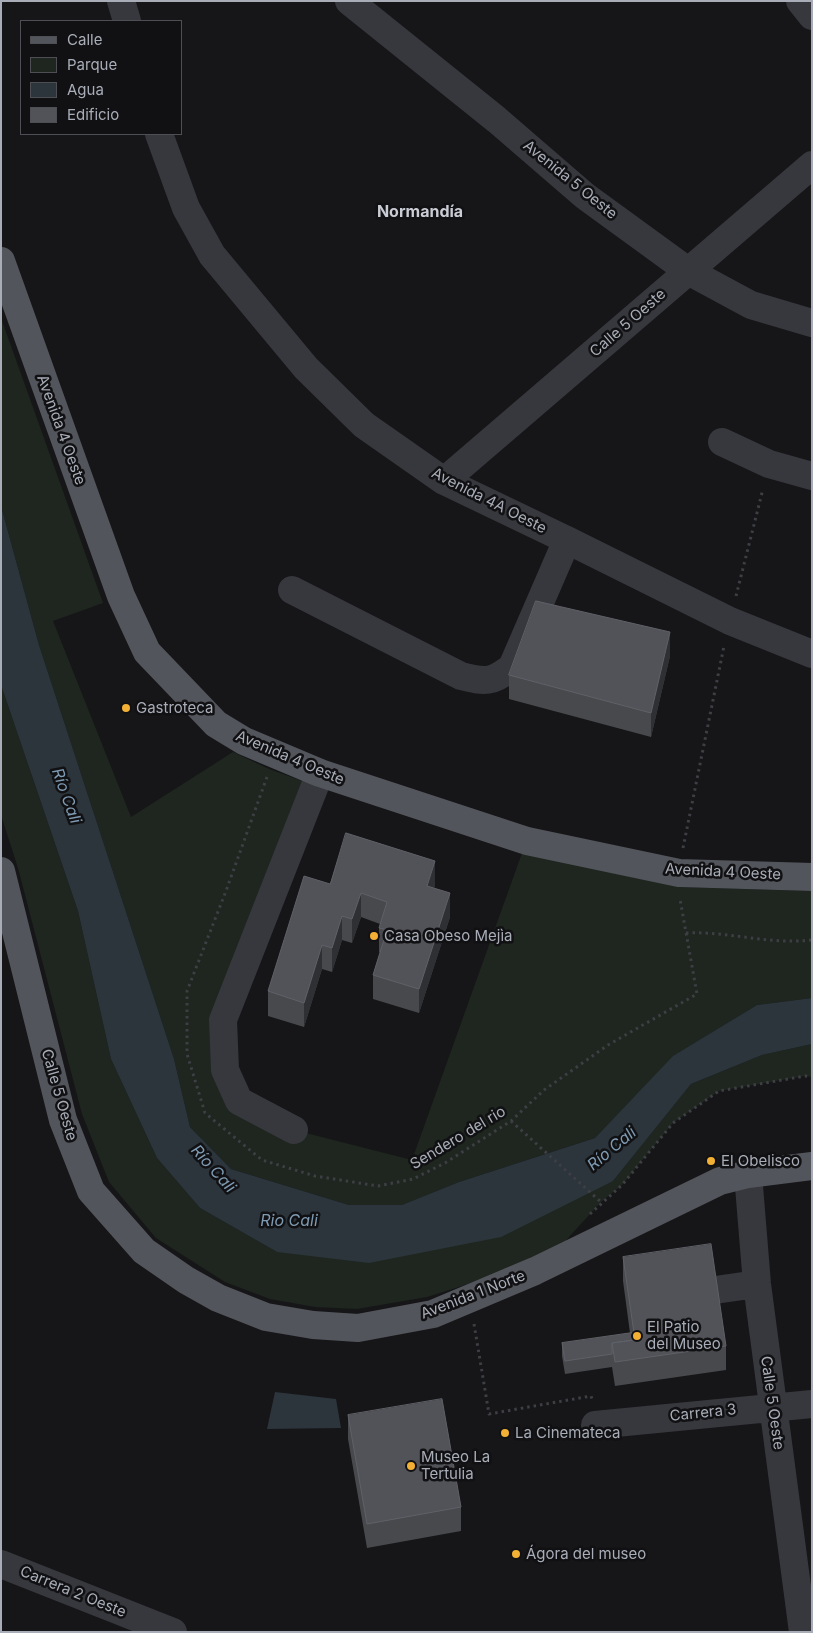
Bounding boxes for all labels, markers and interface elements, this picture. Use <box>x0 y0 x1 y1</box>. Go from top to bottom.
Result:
legend <box>20 20 182 135</box>
text: Calle <box>67 30 102 49</box>
text: Parque <box>67 55 117 74</box>
text: Agua <box>67 80 104 99</box>
text: Edificio <box>67 105 119 124</box>
street label: Avenida 5 Oeste <box>519 137 621 223</box>
district label: Normandía <box>377 202 463 222</box>
street label: Calle 5 Oeste <box>586 285 670 361</box>
street label: Avenida 4 Oeste <box>33 372 89 488</box>
street label: Avenida 4A Oeste <box>429 464 549 538</box>
place label: Gastroteca <box>136 699 213 717</box>
marker: Gastroteca <box>120 702 132 714</box>
street label: Avenida 4 Oeste <box>233 727 347 789</box>
water label: Río Cali <box>47 766 85 826</box>
street label: Avenida 4 Oeste <box>665 860 781 884</box>
place label: Casa Obeso Mejìa <box>384 927 512 945</box>
marker: Casa Obeso Mejìa <box>368 930 380 942</box>
street label: Calle 5 Oeste <box>37 1047 81 1143</box>
street label: Sendero del rio <box>407 1102 509 1174</box>
water label: Río Cali <box>584 1123 640 1175</box>
water label: Río Cali <box>187 1141 239 1197</box>
place label: El Obelisco <box>721 1152 800 1170</box>
marker: El Obelisco <box>705 1155 717 1167</box>
water label: Rio Cali <box>260 1211 318 1231</box>
street label: Avenida 1 Norte <box>418 1267 528 1323</box>
place label: El Patio del Museo <box>647 1318 721 1353</box>
marker: El Patio del Museo <box>631 1330 643 1342</box>
street label: Calle 5 Oeste <box>757 1355 787 1451</box>
street label: Carrera 3 <box>669 1401 737 1425</box>
place label: La Cinemateca <box>515 1424 621 1442</box>
marker: La Cinemateca <box>499 1427 511 1439</box>
place label: Museo La Tertulia <box>421 1448 490 1483</box>
marker: Museo La Tertulia <box>405 1460 417 1472</box>
place label: Ágora del museo <box>526 1545 646 1563</box>
marker: Ágora del museo <box>510 1548 522 1560</box>
street label: Carrera 2 Oeste <box>17 1563 129 1621</box>

